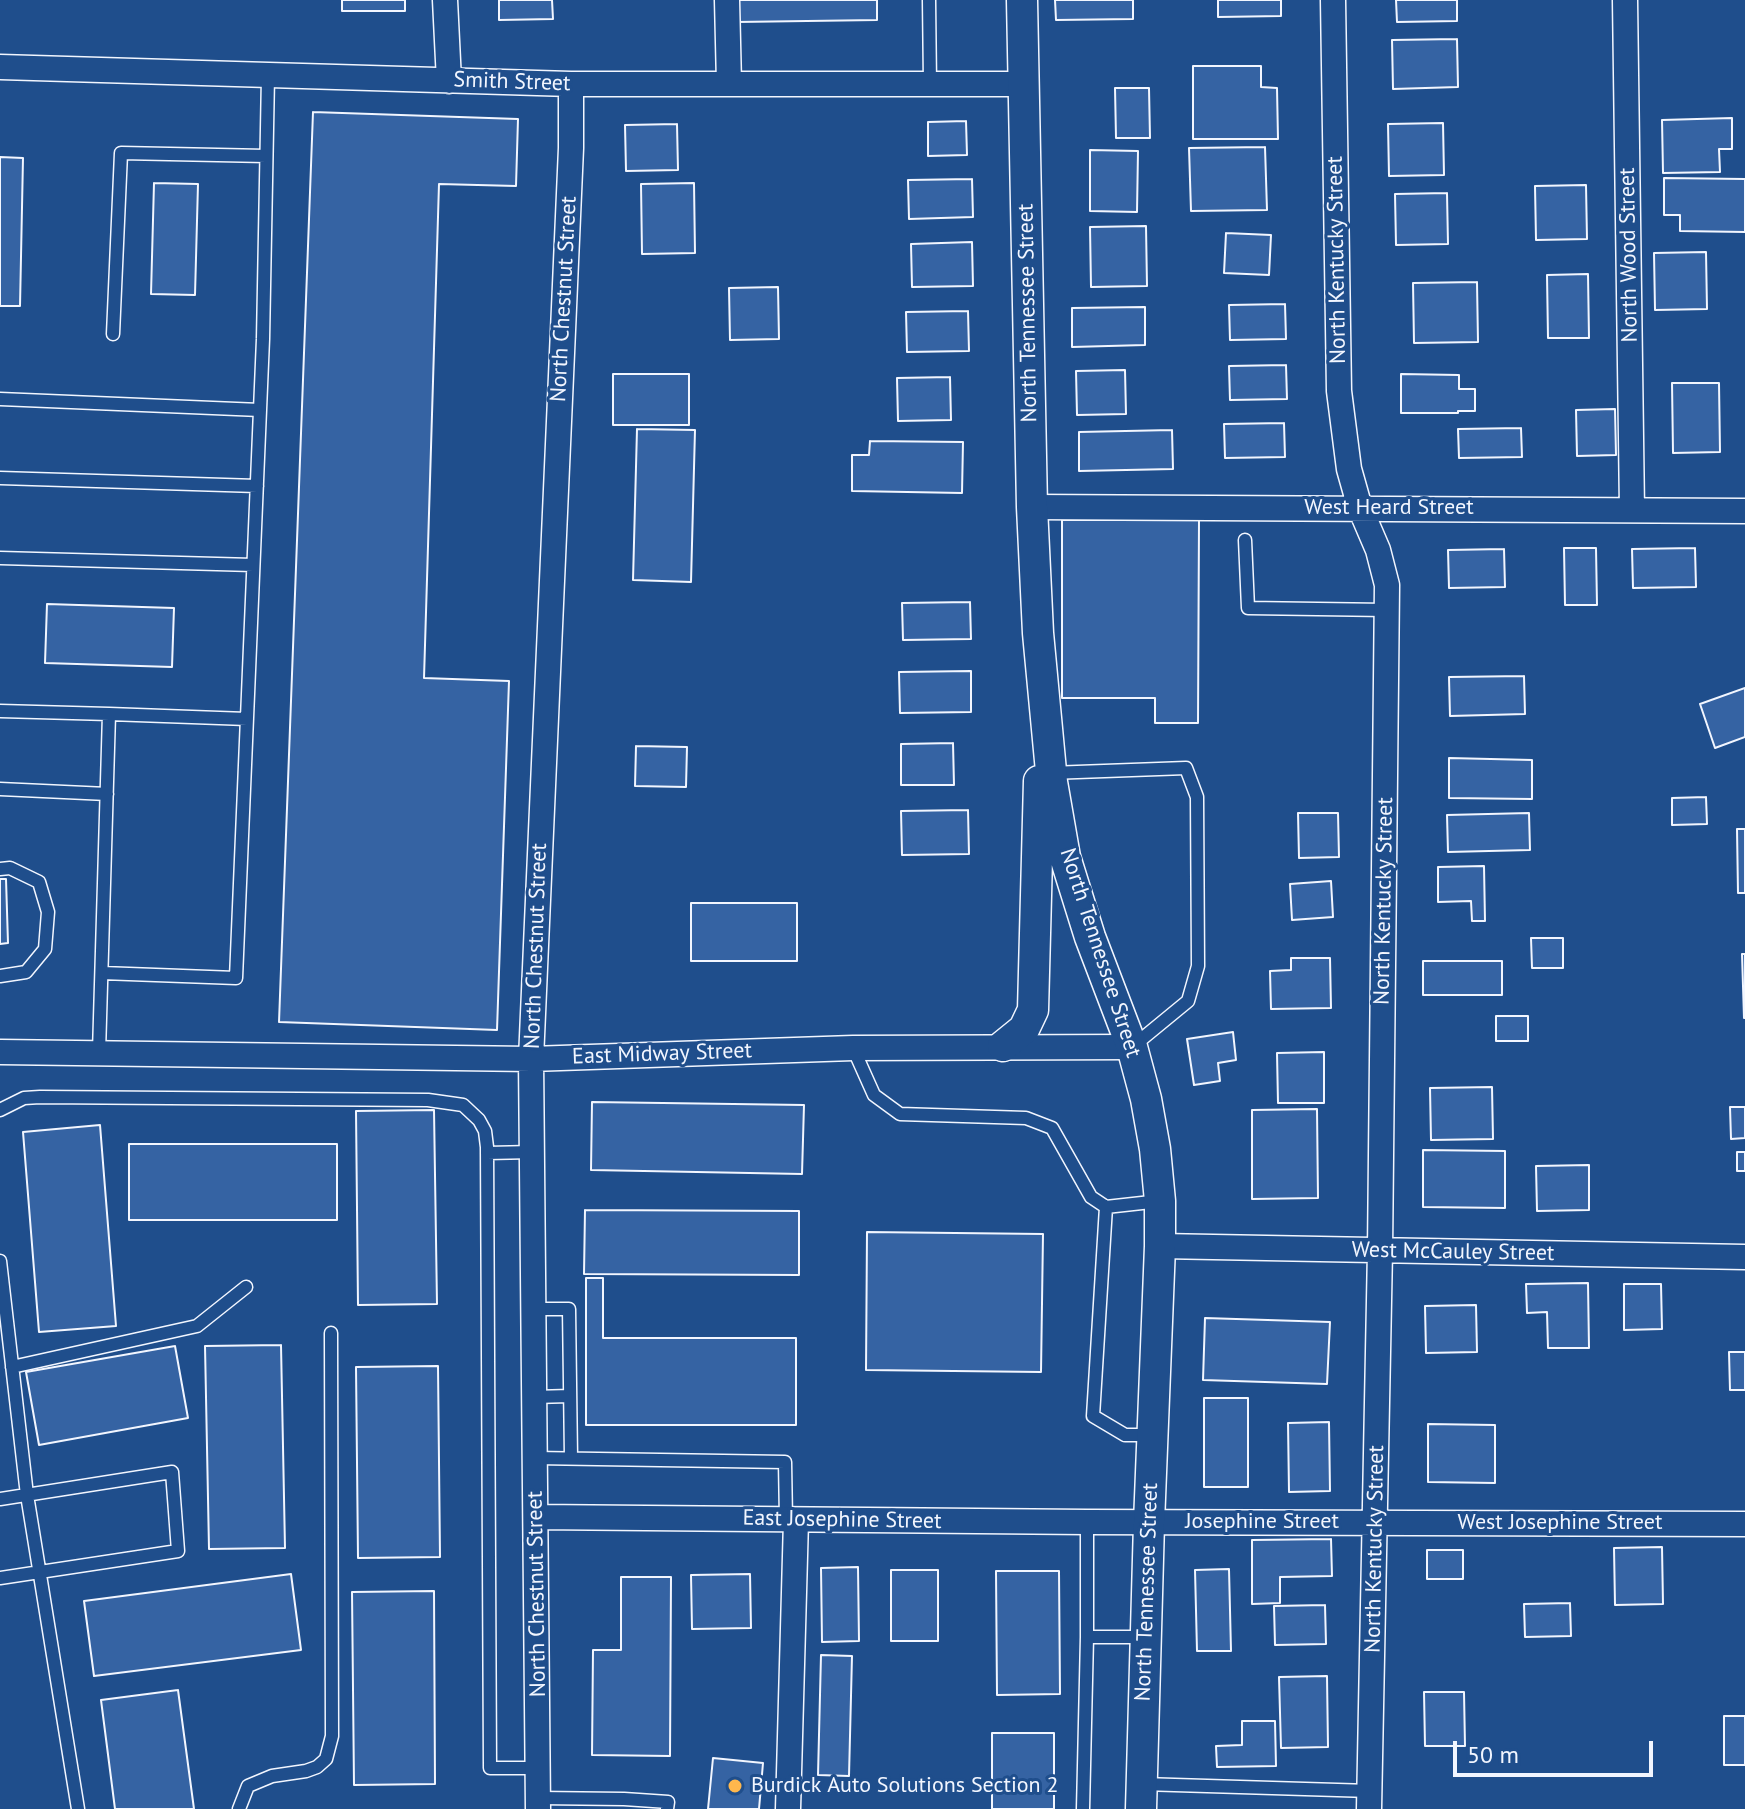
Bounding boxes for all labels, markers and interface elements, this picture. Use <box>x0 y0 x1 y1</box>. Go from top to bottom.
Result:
street label: Smith Street <box>453 67 571 97</box>
street label: North Kentucky Street <box>1322 156 1352 364</box>
street label: North Wood Street <box>1614 167 1644 343</box>
street label: North Chestnut Street <box>545 195 583 403</box>
street label: North Tennessee Street <box>1013 203 1043 423</box>
street label: West Heard Street <box>1304 495 1474 521</box>
street label: North Kentucky Street <box>1369 797 1399 1005</box>
street label: North Chestnut Street <box>519 843 553 1049</box>
street label: North Tennessee Street <box>1054 845 1146 1061</box>
street label: East Midway Street <box>572 1038 752 1070</box>
street label: West McCauley Street <box>1351 1237 1555 1267</box>
street label: North Kentucky Street <box>1360 1445 1390 1653</box>
street label: North Tennessee Street <box>1130 1482 1164 1702</box>
street label: North Chestnut Street <box>522 1491 552 1697</box>
street label: East Josephine Street <box>742 1505 942 1535</box>
street label: Josephine Street <box>1185 1509 1339 1535</box>
street label: West Josephine Street <box>1458 1510 1662 1536</box>
scale bar <box>1457 1725 1657 1775</box>
text: 50 m <box>1467 1739 1519 1770</box>
place label: Burdick Auto Solutions Section 2 <box>751 1773 1059 1799</box>
marker: Burdick Auto Solutions Section 2 <box>726 1777 744 1795</box>

